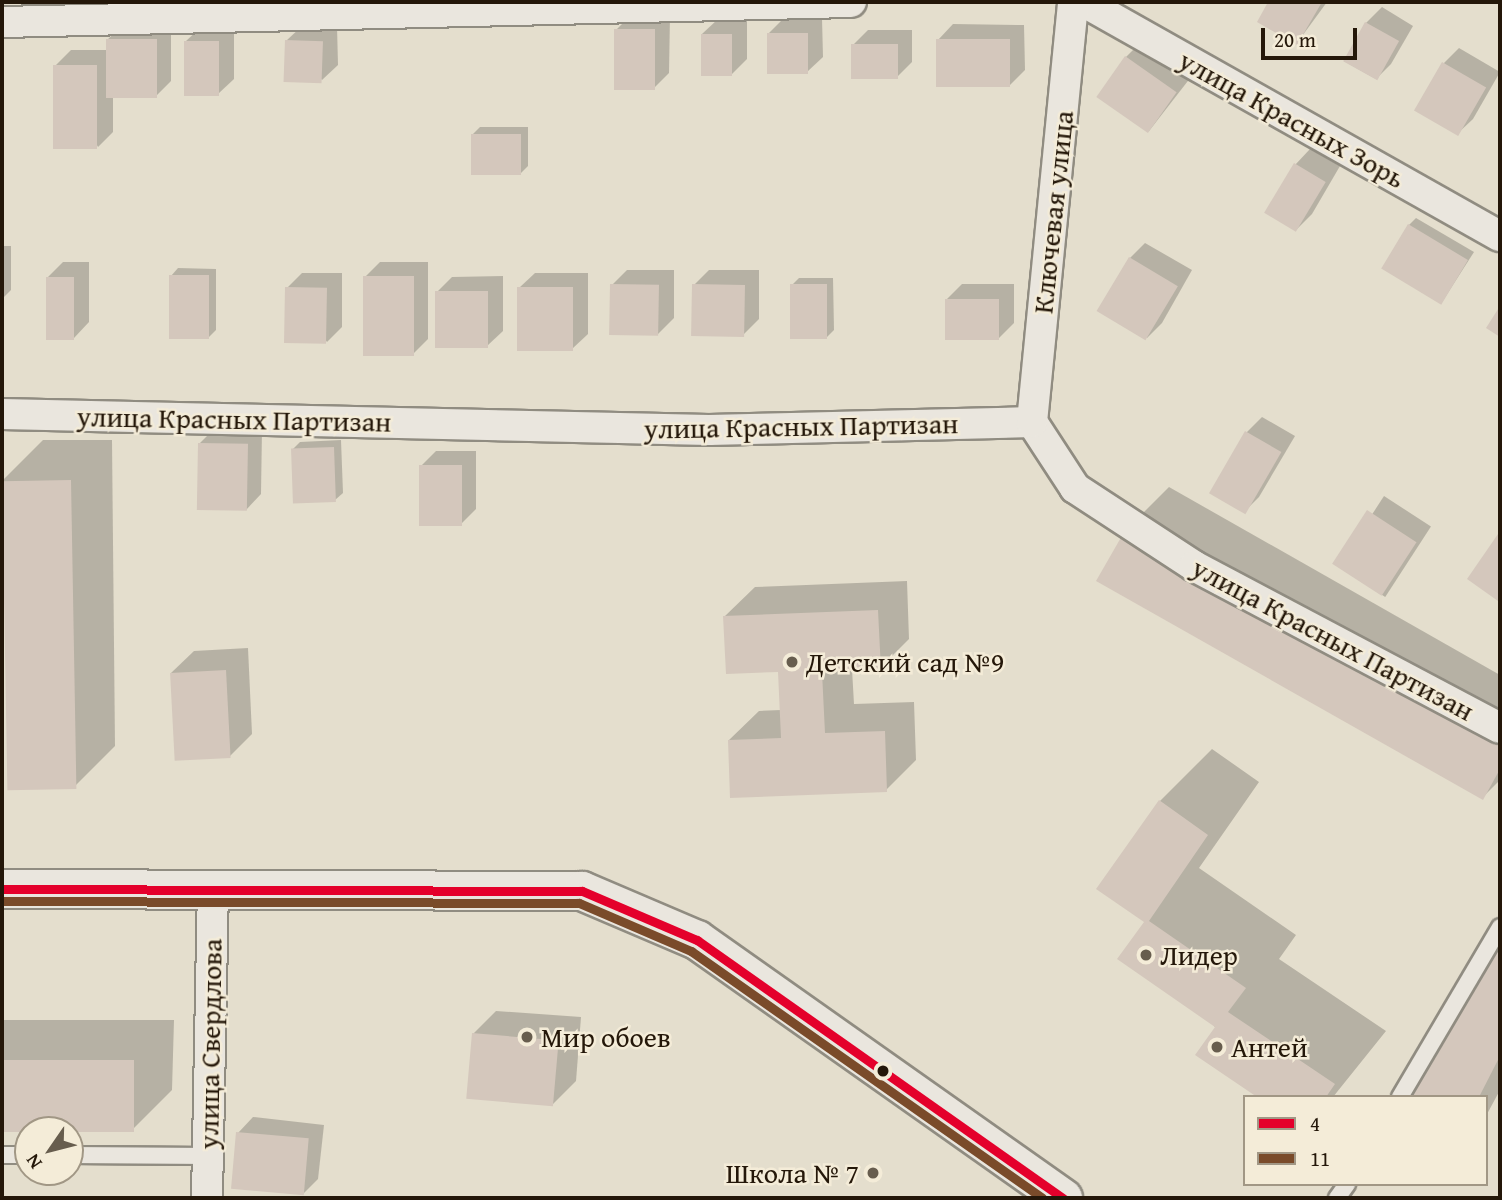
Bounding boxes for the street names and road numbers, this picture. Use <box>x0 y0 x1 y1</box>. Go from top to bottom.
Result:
street label: улица Красных Зорь <box>1173 43 1411 195</box>
street label: Ключевая улица <box>1026 109 1080 315</box>
street label: улица Красных Партизан <box>77 399 391 439</box>
street label: улица Красных Партизан <box>644 406 958 446</box>
street label: улица Красных Партизан <box>1186 550 1480 728</box>
street label: улица Свердлова <box>191 938 229 1150</box>

